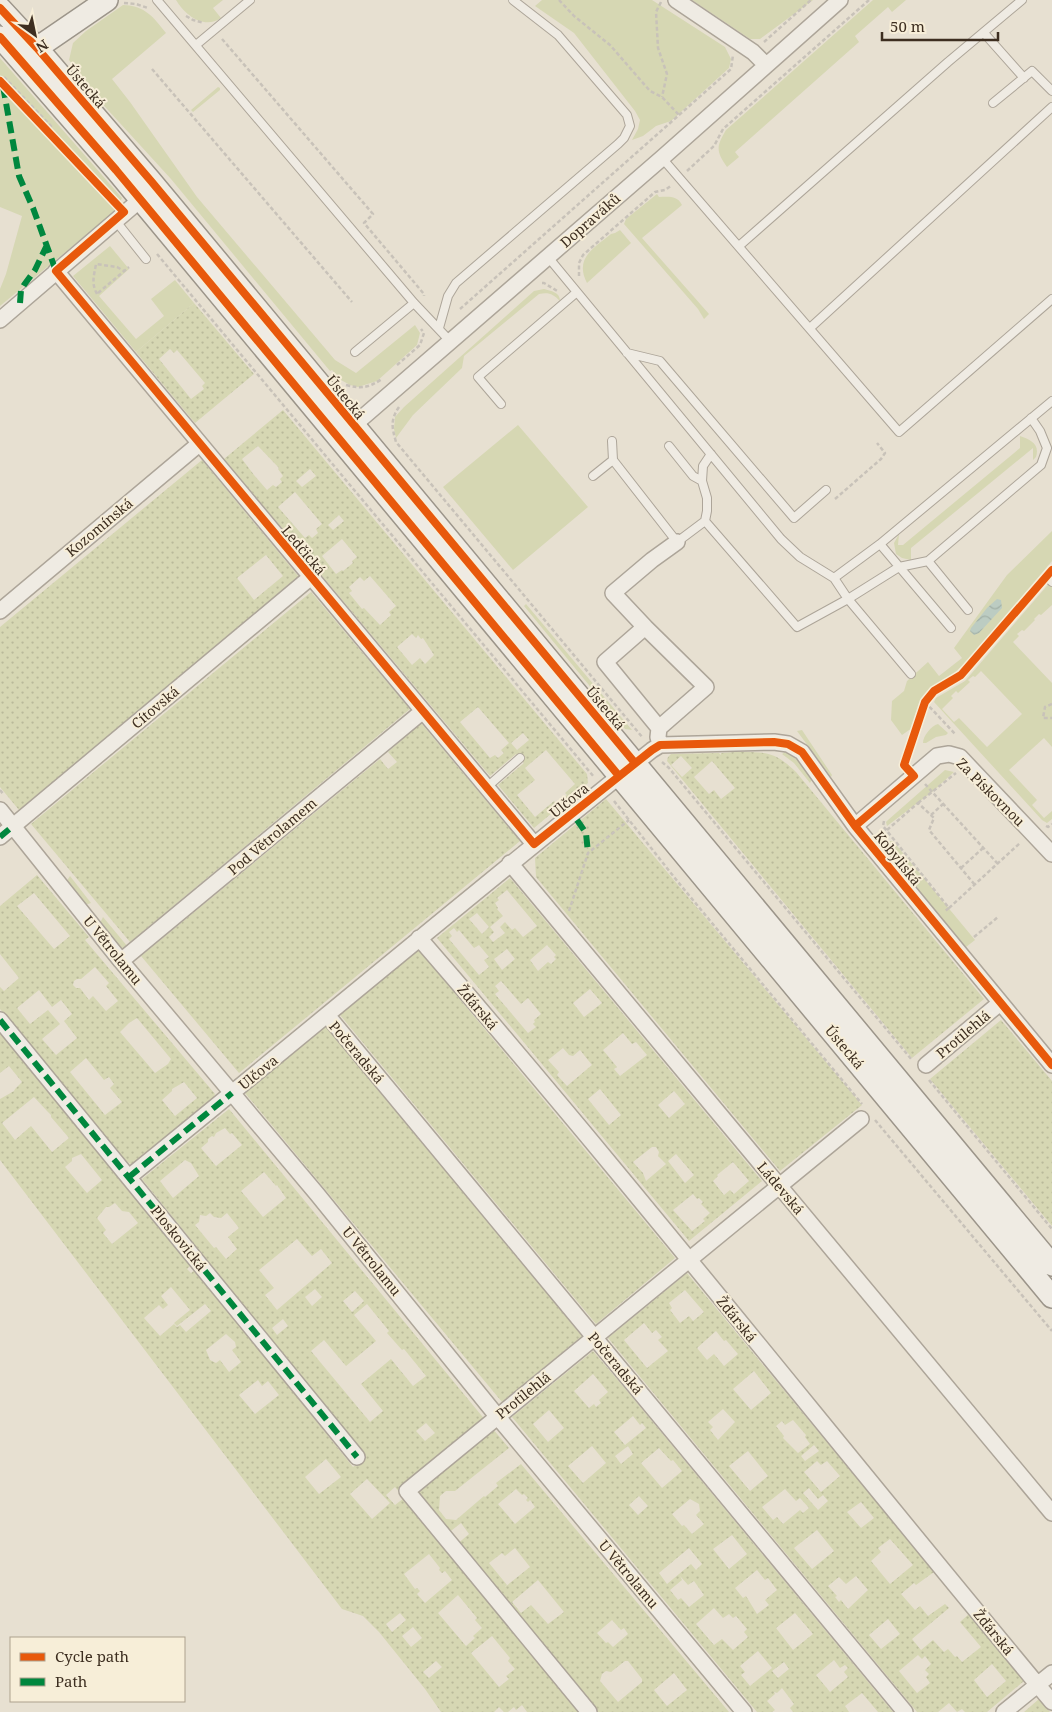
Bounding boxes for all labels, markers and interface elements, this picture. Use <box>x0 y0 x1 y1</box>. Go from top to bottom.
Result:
north arrow <box>10 10 60 60</box>
scale bar <box>882 10 998 42</box>
text: 50 m <box>890 16 925 36</box>
text: N <box>33 35 52 57</box>
street label: Ústecká <box>62 60 110 112</box>
street label: Dopraváků <box>556 188 624 251</box>
street label: Ústecká <box>322 371 370 423</box>
street label: Kozomínská <box>61 493 137 561</box>
street label: Ledčická <box>278 521 330 579</box>
street label: Cítovská <box>127 681 183 732</box>
street label: Ústecká <box>582 682 630 734</box>
street label: Za Pískovnou <box>953 754 1029 830</box>
street label: Ulčova <box>545 778 593 822</box>
street label: Pod Větrolamem <box>224 793 320 879</box>
street label: Kobyliská <box>870 827 926 889</box>
street label: U Větrolamu <box>79 911 147 989</box>
street label: Žďárská <box>453 980 503 1034</box>
street label: Protilehlá <box>932 1006 994 1062</box>
street label: Počeradská <box>325 1017 389 1087</box>
street label: Ústecká <box>821 1021 869 1073</box>
street label: Ulčova <box>234 1050 282 1094</box>
street label: Ládevská <box>753 1158 809 1218</box>
street label: Ploskovická <box>147 1201 211 1275</box>
street label: U Větrolamu <box>338 1222 406 1300</box>
street label: Žďárská <box>713 1292 761 1346</box>
street label: Počeradská <box>584 1328 648 1398</box>
street label: Protilehlá <box>492 1367 555 1423</box>
street label: U Větrolamu <box>595 1536 663 1612</box>
street label: Žďárská <box>970 1605 1018 1659</box>
legend <box>10 1637 185 1702</box>
text: Cycle path <box>55 1646 130 1666</box>
text: Path <box>55 1671 88 1691</box>

